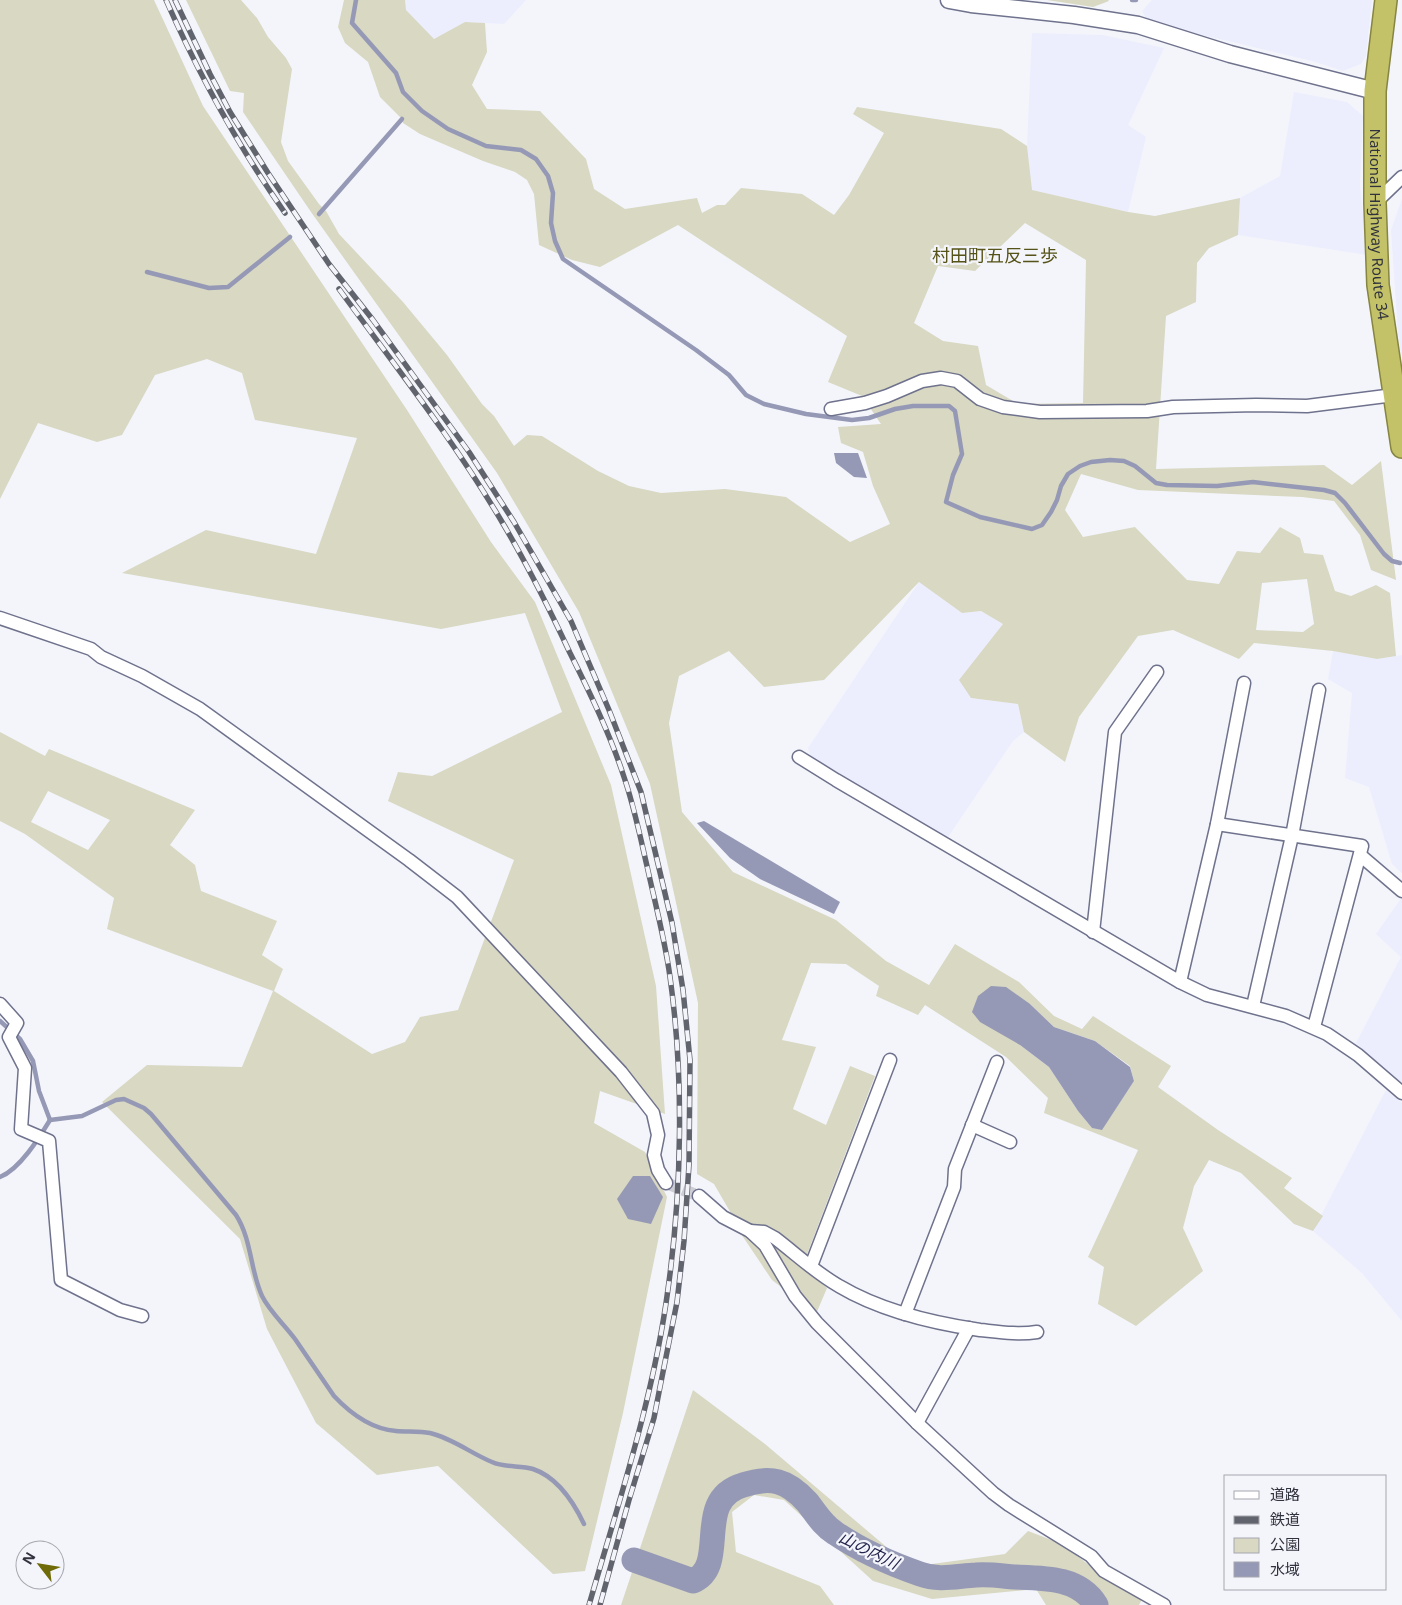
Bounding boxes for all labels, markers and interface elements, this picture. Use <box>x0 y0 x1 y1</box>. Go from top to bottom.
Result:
street label: National Highway Route 34 <box>1366 129 1394 321</box>
district label: 村田町五反三歩 <box>932 243 1058 267</box>
legend <box>1224 1475 1387 1590</box>
text: 道路 <box>1270 1484 1300 1504</box>
text: 鉄道 <box>1270 1509 1300 1529</box>
water label: 山の内川 <box>835 1526 904 1575</box>
text: 公園 <box>1270 1534 1300 1554</box>
north arrow <box>15 1540 65 1590</box>
text: N <box>17 1548 40 1568</box>
text: 水域 <box>1270 1559 1300 1579</box>

